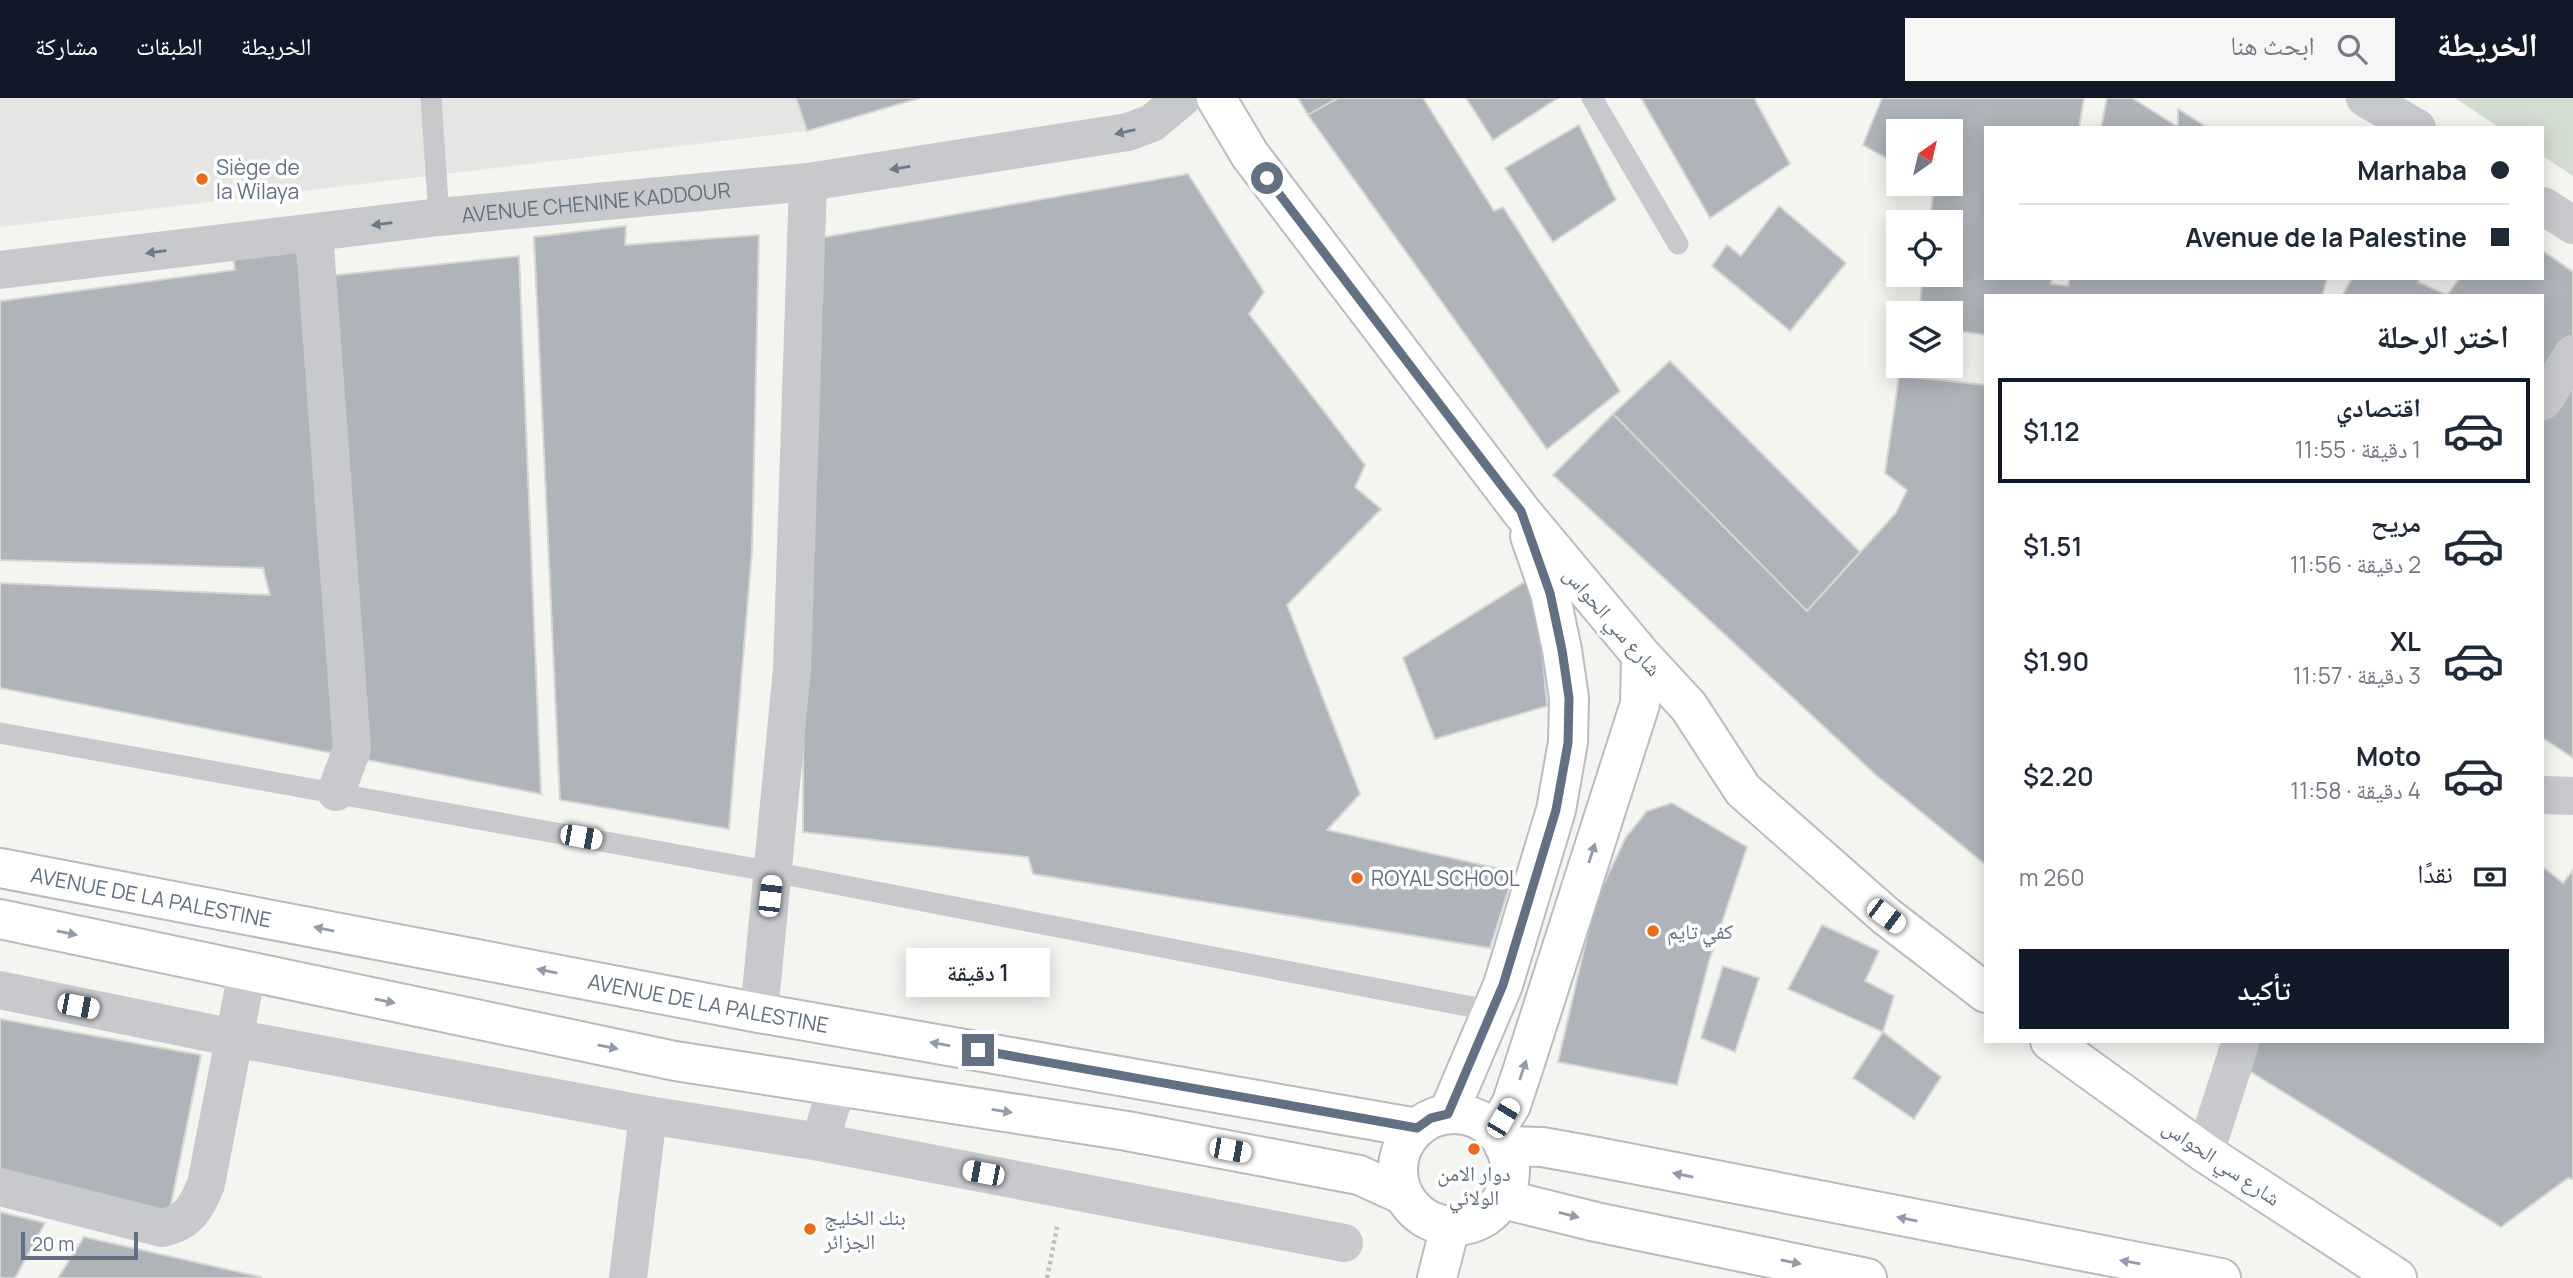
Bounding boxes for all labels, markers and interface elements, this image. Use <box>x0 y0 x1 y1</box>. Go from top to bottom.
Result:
search box <box>1905 18 2395 81</box>
text: الخريطة <box>2437 21 2538 66</box>
text: ابحث هنا <box>2230 27 2315 63</box>
text: مشاركة <box>35 29 98 62</box>
text: الطبقات <box>136 29 203 62</box>
text: الخريطة <box>241 29 311 62</box>
icon: search <box>2333 30 2371 68</box>
north arrow <box>1886 119 1964 196</box>
map controls <box>1886 119 1963 378</box>
one-way arrow <box>1114 127 1136 138</box>
text: Marhaba <box>2357 152 2467 188</box>
place label: Siège de la Wilaya <box>216 153 300 205</box>
route start <box>1251 162 1283 194</box>
one-way arrow <box>889 163 911 174</box>
marker: Siège de la Wilaya <box>194 171 210 187</box>
street label: AVENUE CHENINE KADDOUR <box>460 175 732 229</box>
button: locate <box>1886 210 1963 287</box>
one-way arrow <box>371 219 393 230</box>
text: Avenue de la Palestine <box>2185 219 2467 255</box>
one-way arrow <box>145 246 167 257</box>
button: layers <box>1886 301 1963 378</box>
text: اختر الرحلة <box>2376 314 2509 358</box>
text: اقتصادي <box>2336 389 2421 425</box>
icon: car <box>2442 399 2505 462</box>
text: $1.12 <box>2023 413 2080 449</box>
text: 1 دقيقة · 11:55 <box>2295 433 2421 465</box>
text: مريح <box>2371 504 2421 540</box>
icon: car <box>2442 514 2505 577</box>
text: $1.51 <box>2023 528 2083 564</box>
text: 2 دقيقة · 11:56 <box>2290 548 2421 580</box>
street label: شارع سي الحواس <box>1555 560 1668 684</box>
text: XL <box>2390 623 2421 659</box>
icon: car <box>2442 629 2505 692</box>
text: $1.90 <box>2023 643 2089 679</box>
text: 3 دقيقة · 11:57 <box>2293 659 2421 691</box>
text: Moto <box>2356 738 2421 774</box>
icon: car <box>2442 744 2505 807</box>
text: $2.20 <box>2023 758 2094 794</box>
text: 4 دقيقة · 11:58 <box>2290 774 2421 806</box>
car <box>559 823 604 851</box>
one-way arrow <box>1587 842 1598 863</box>
text: نقدًا <box>2417 855 2453 891</box>
icon: cash <box>2471 858 2509 896</box>
street label: AVENUE DE LA PALESTINE <box>29 860 274 934</box>
text: 260 m <box>2019 861 2085 893</box>
place label: ROYAL SCHOOL <box>1371 864 1520 892</box>
marker: ROYAL SCHOOL <box>1349 870 1365 886</box>
car <box>758 874 783 918</box>
car <box>1863 895 1910 937</box>
place label: كفي تايم <box>1667 917 1734 948</box>
one-way arrow <box>313 923 335 934</box>
marker: كفي تايم <box>1645 923 1661 939</box>
one-way arrow <box>56 928 78 939</box>
callout: 1 دقيقة <box>906 948 1050 998</box>
button: تأكيد <box>2019 949 2509 1029</box>
text: 1 دقيقة <box>947 956 1009 988</box>
one-way arrow <box>536 965 558 976</box>
street label: AVENUE DE LA PALESTINE <box>586 967 831 1039</box>
car <box>56 992 101 1020</box>
one-way arrow <box>374 995 396 1006</box>
route end <box>962 1034 994 1066</box>
one-way arrow <box>929 1038 951 1049</box>
one-way arrow <box>597 1042 619 1053</box>
one-way arrow <box>1518 1059 1529 1080</box>
car <box>1484 1095 1523 1141</box>
one-way arrow <box>991 1106 1013 1117</box>
street label: شارع سي الحواس <box>2156 1112 2286 1214</box>
car <box>1208 1136 1253 1164</box>
marker: دوار الامن الولائي <box>1466 1141 1482 1157</box>
car <box>961 1159 1006 1187</box>
place label: دوار الامن الولائي <box>1437 1159 1511 1214</box>
one-way arrow <box>1672 1170 1694 1181</box>
place label: بنك الخليج الجزائر <box>823 1203 906 1255</box>
one-way arrow <box>1558 1210 1580 1221</box>
one-way arrow <box>1895 1213 1917 1224</box>
marker: بنك الخليج الجزائر <box>802 1221 818 1237</box>
scale bar <box>21 1229 138 1261</box>
text: 20 m <box>32 1231 74 1257</box>
one-way arrow <box>1780 1256 1802 1267</box>
one-way arrow <box>2119 1256 2141 1267</box>

